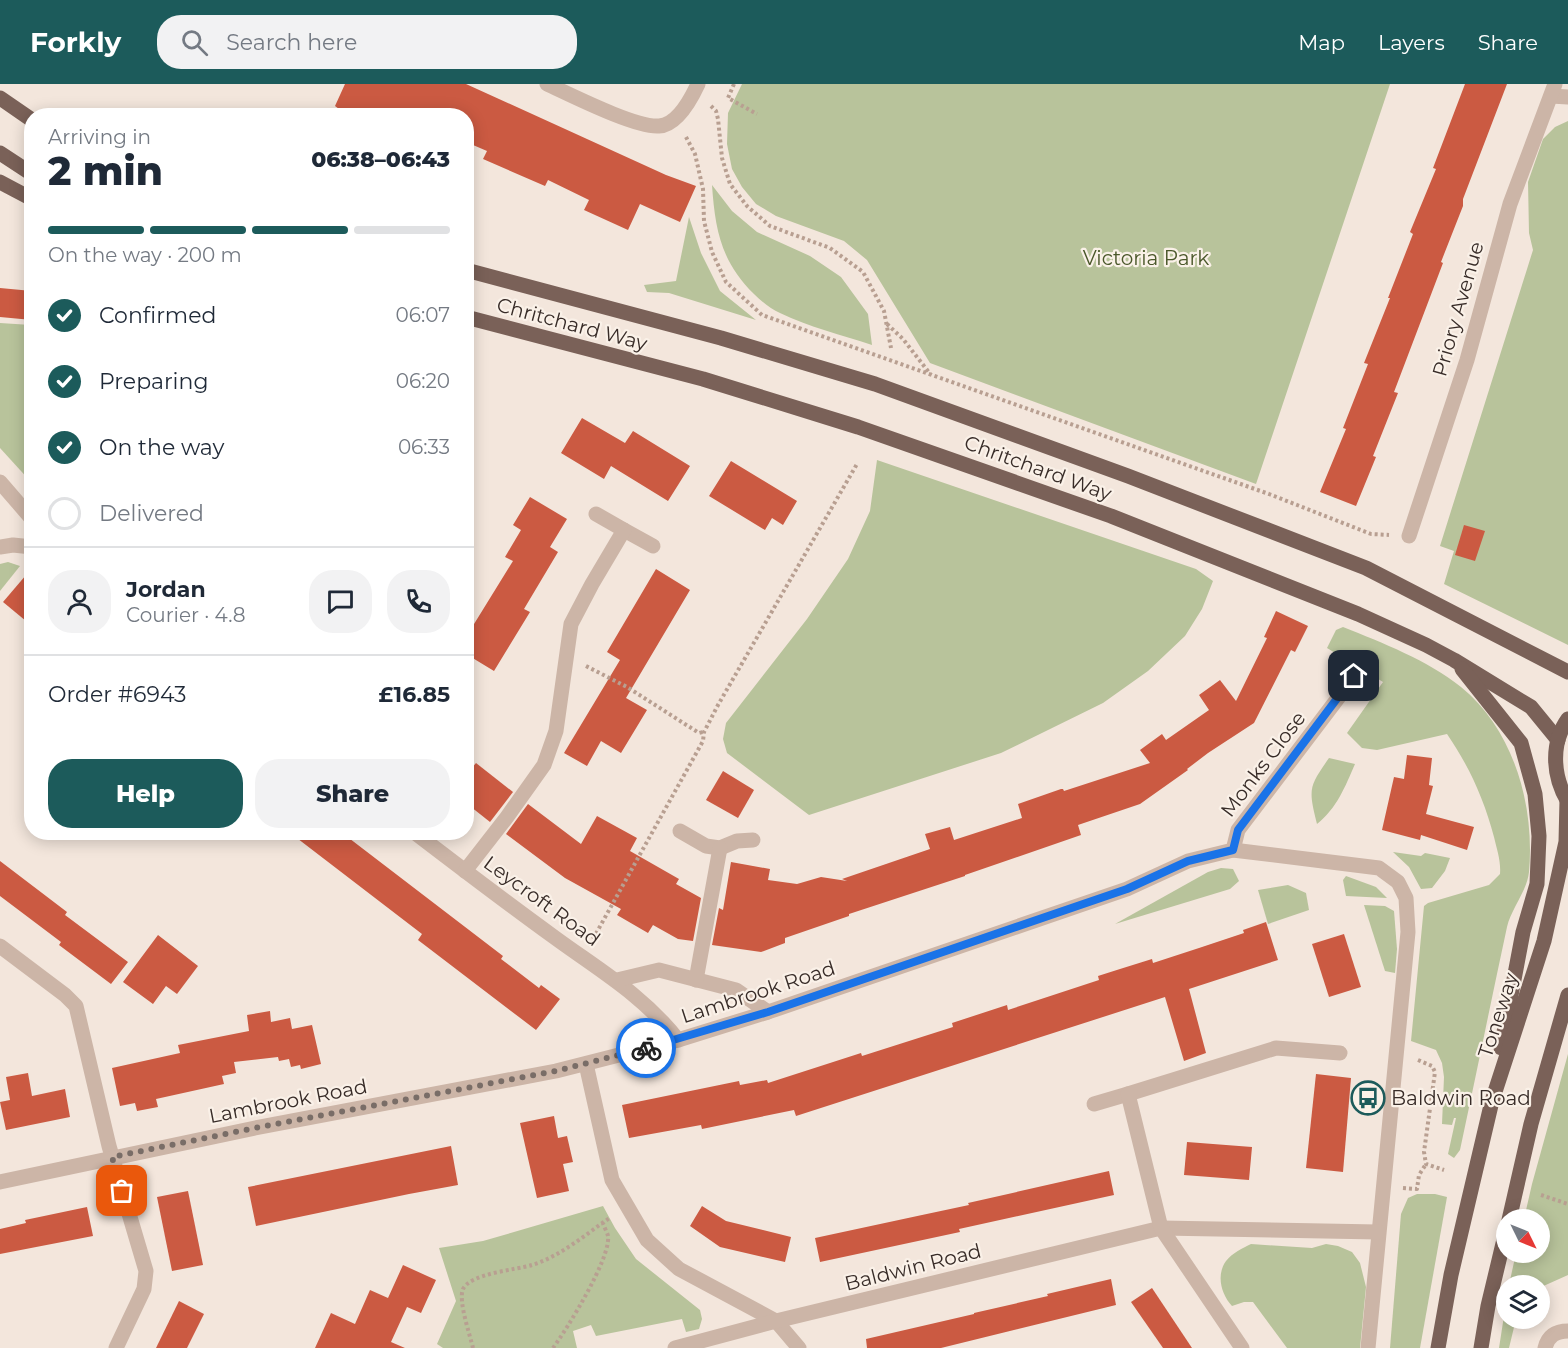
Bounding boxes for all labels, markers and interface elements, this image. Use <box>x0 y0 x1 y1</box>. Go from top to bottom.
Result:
search box <box>157 15 577 69</box>
text: Forkly <box>30 25 121 59</box>
icon: search <box>178 26 211 59</box>
text: Search here <box>226 29 357 56</box>
text: Map <box>1298 30 1345 55</box>
text: Layers <box>1378 30 1445 55</box>
text: Share <box>1478 30 1538 55</box>
text: Arriving in <box>48 125 151 149</box>
text: 06:38–06:43 <box>311 146 450 173</box>
text: 2 min <box>48 147 163 195</box>
street label: Priory Avenue <box>1427 239 1489 379</box>
text: On the way · 200 m <box>48 243 242 267</box>
park label: Victoria Park <box>1083 246 1209 270</box>
street label: Chritchard Way <box>494 292 650 356</box>
icon: check <box>48 299 81 332</box>
text: Confirmed <box>99 302 216 329</box>
text: 06:07 <box>395 303 450 327</box>
icon: check <box>48 365 81 398</box>
text: Preparing <box>99 368 208 395</box>
text: 06:20 <box>396 369 450 393</box>
street label: Chritchard Way <box>961 430 1115 506</box>
icon: check <box>48 431 81 464</box>
text: On the way <box>99 434 224 461</box>
text: 06:33 <box>398 435 450 459</box>
text: Delivered <box>99 500 204 527</box>
button: person <box>48 570 111 633</box>
button: chat <box>309 570 372 633</box>
button: phone <box>387 570 450 633</box>
text: Jordan <box>126 576 206 603</box>
text: Courier · 4.8 <box>126 603 245 627</box>
pin <box>1328 650 1379 701</box>
icon: home <box>1337 659 1370 692</box>
text: Order #6943 <box>48 681 187 708</box>
text: £16.85 <box>379 681 450 708</box>
street label: Monks Close <box>1216 707 1310 821</box>
button: Help <box>48 759 243 828</box>
button: Share <box>255 759 450 828</box>
street label: Leycroft Road <box>479 851 605 951</box>
street label: Lambrook Road <box>678 956 838 1028</box>
street label: Toneway <box>1473 969 1523 1060</box>
courier <box>616 1018 676 1078</box>
icon: bike <box>630 1032 663 1065</box>
street label: Lambrook Road <box>207 1074 369 1128</box>
bus stop icon: Baldwin Road <box>1350 1080 1386 1116</box>
place label: Baldwin Road <box>1391 1086 1531 1110</box>
pin <box>96 1165 147 1216</box>
icon: bag <box>105 1174 138 1207</box>
north arrow <box>1496 1209 1550 1263</box>
map controls <box>1496 1209 1550 1329</box>
street label: Baldwin Road <box>842 1238 984 1296</box>
button: layers <box>1496 1275 1550 1329</box>

